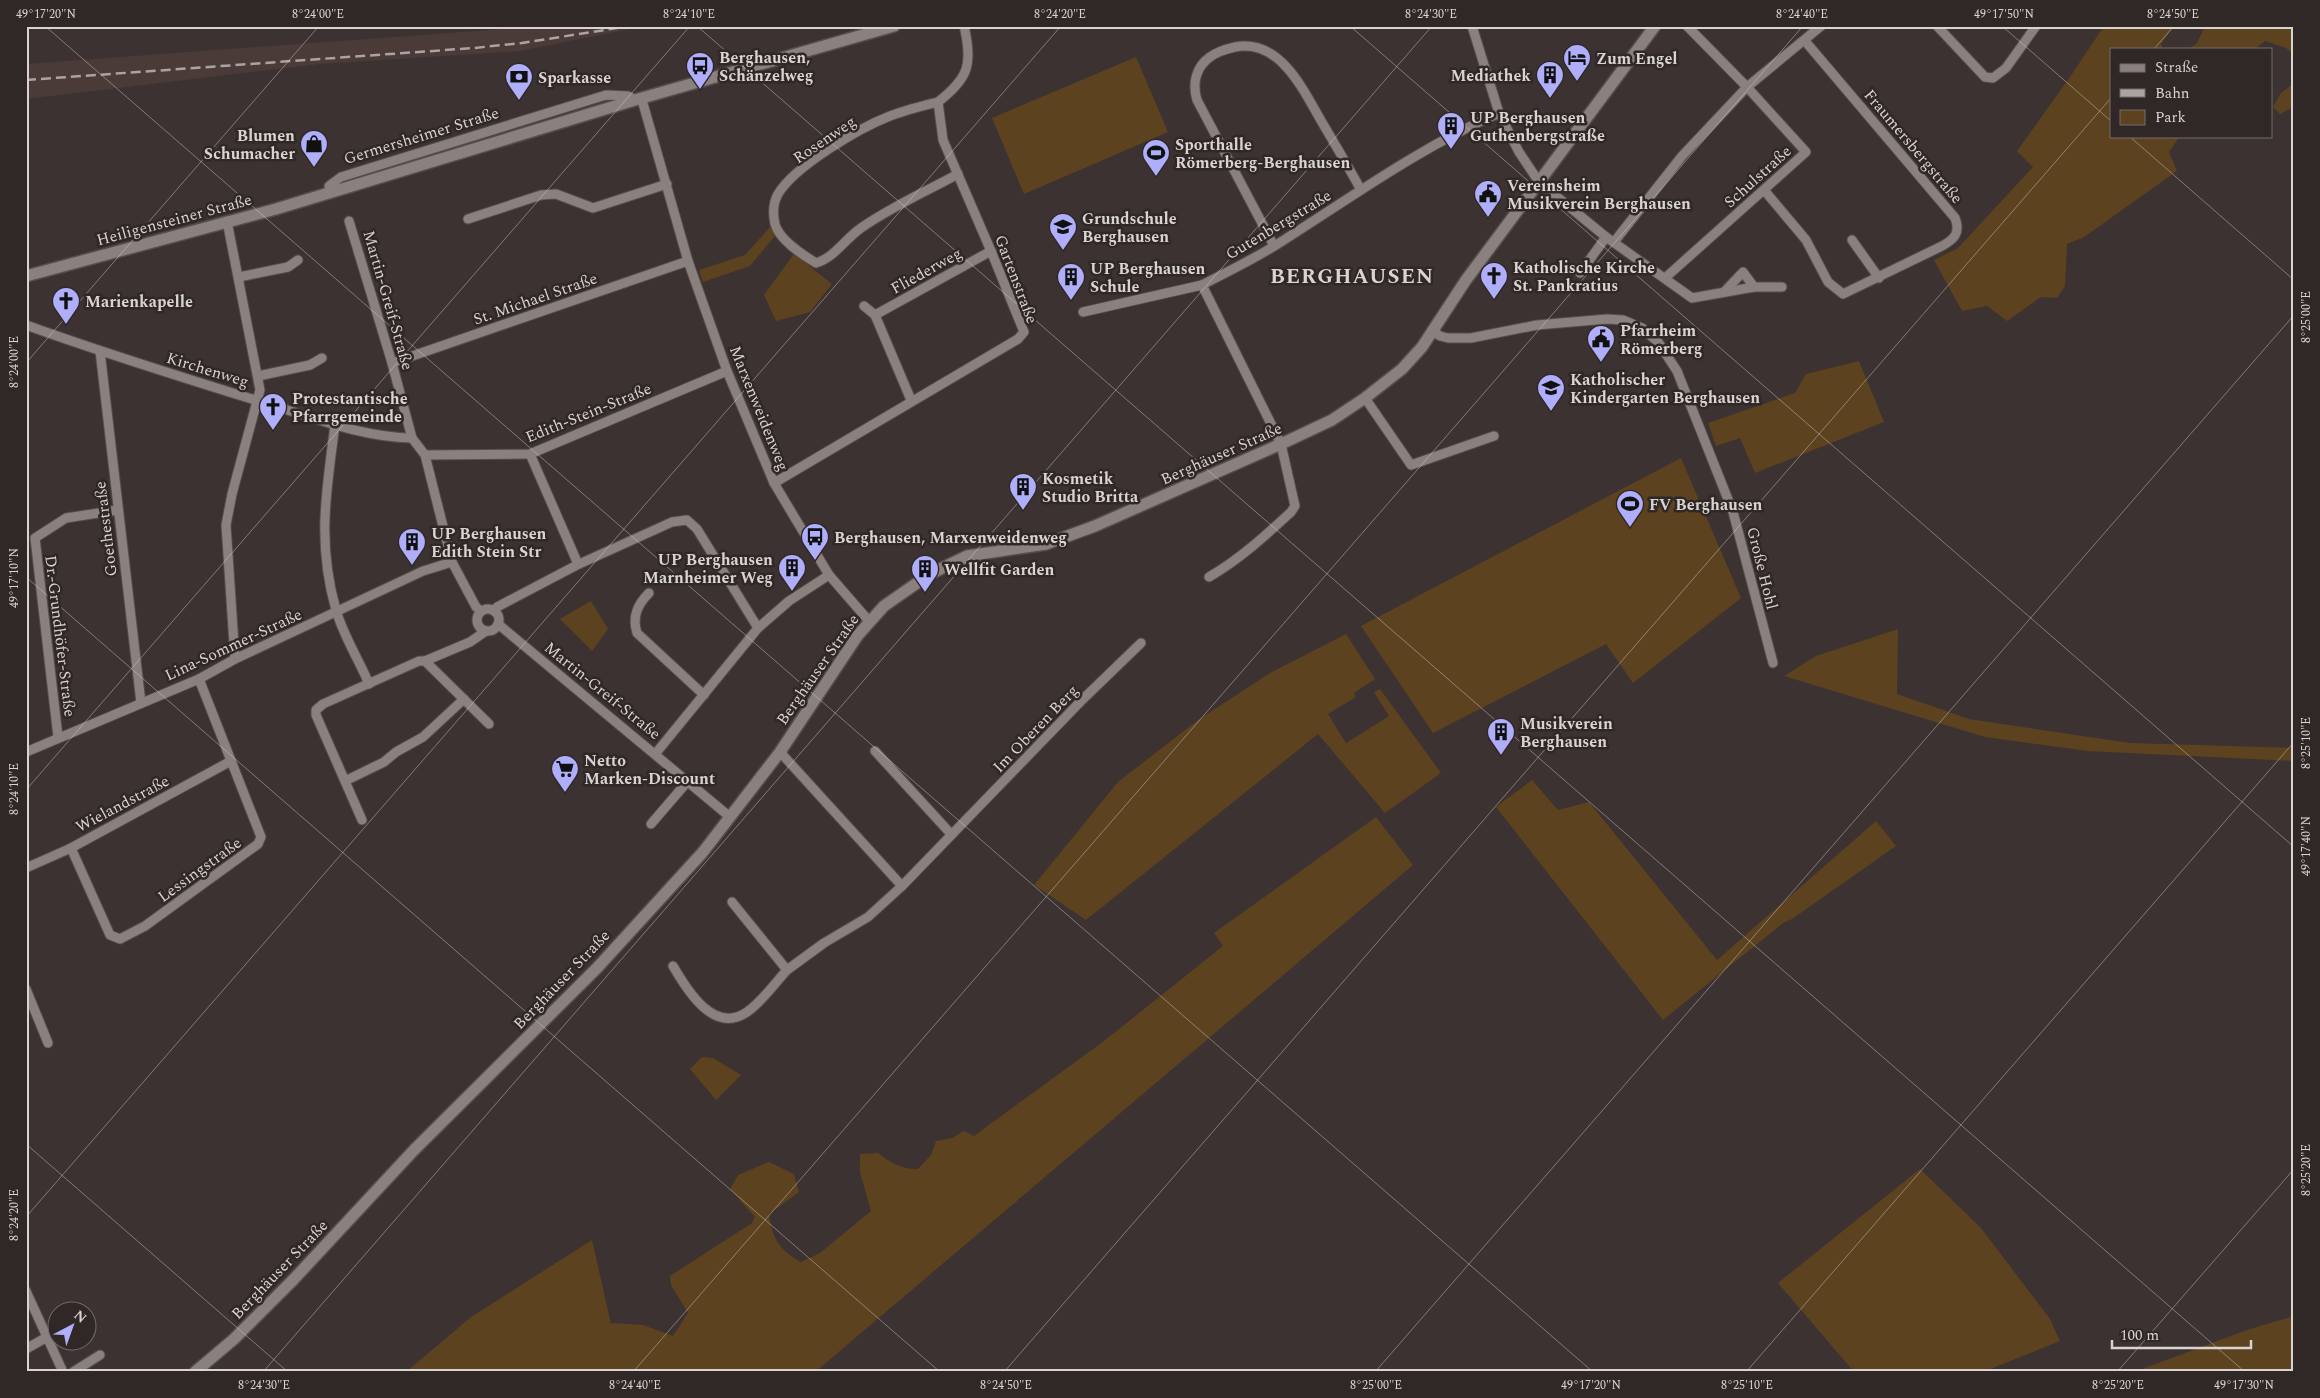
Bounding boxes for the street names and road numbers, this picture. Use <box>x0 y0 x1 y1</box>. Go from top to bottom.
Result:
street label: Fraumersbergstraße <box>1858 84 1968 209</box>
street label: Germersheimer Straße <box>341 101 502 171</box>
street label: Rosenweg <box>788 110 861 170</box>
street label: Schulstraße <box>1719 140 1797 214</box>
street label: Gutenbergstraße <box>1221 184 1336 266</box>
street label: Heiligensteiner Straße <box>94 188 255 252</box>
street label: Martin-Greif-Straße <box>357 228 419 373</box>
street label: Gartenstraße <box>988 231 1044 327</box>
street label: Fliederweg <box>886 241 967 300</box>
street label: St. Michael Straße <box>470 266 601 331</box>
street label: Marxenweidenweg <box>723 342 795 475</box>
street label: Kirchenweg <box>164 346 252 394</box>
street label: Edith-Stein-Straße <box>522 377 655 449</box>
street label: Berghäuser Straße <box>1157 416 1286 491</box>
street label: Goethestraße <box>88 480 124 578</box>
street label: Große Hohl <box>1740 524 1784 612</box>
street label: Dr.-Grundhöfer-Straße <box>38 554 82 718</box>
street label: Lina-Sommer-Straße <box>161 603 306 687</box>
street label: Berghäuser Straße <box>771 609 865 730</box>
street label: Martin-Greif-Straße <box>539 636 666 745</box>
street label: Im Oberen Berg <box>987 679 1084 778</box>
street label: Wielandstraße <box>71 769 174 839</box>
street label: Lessingstraße <box>153 831 247 909</box>
street label: Berghäuser Straße <box>508 924 616 1035</box>
street label: Berghäuser Straße <box>226 1214 334 1325</box>

